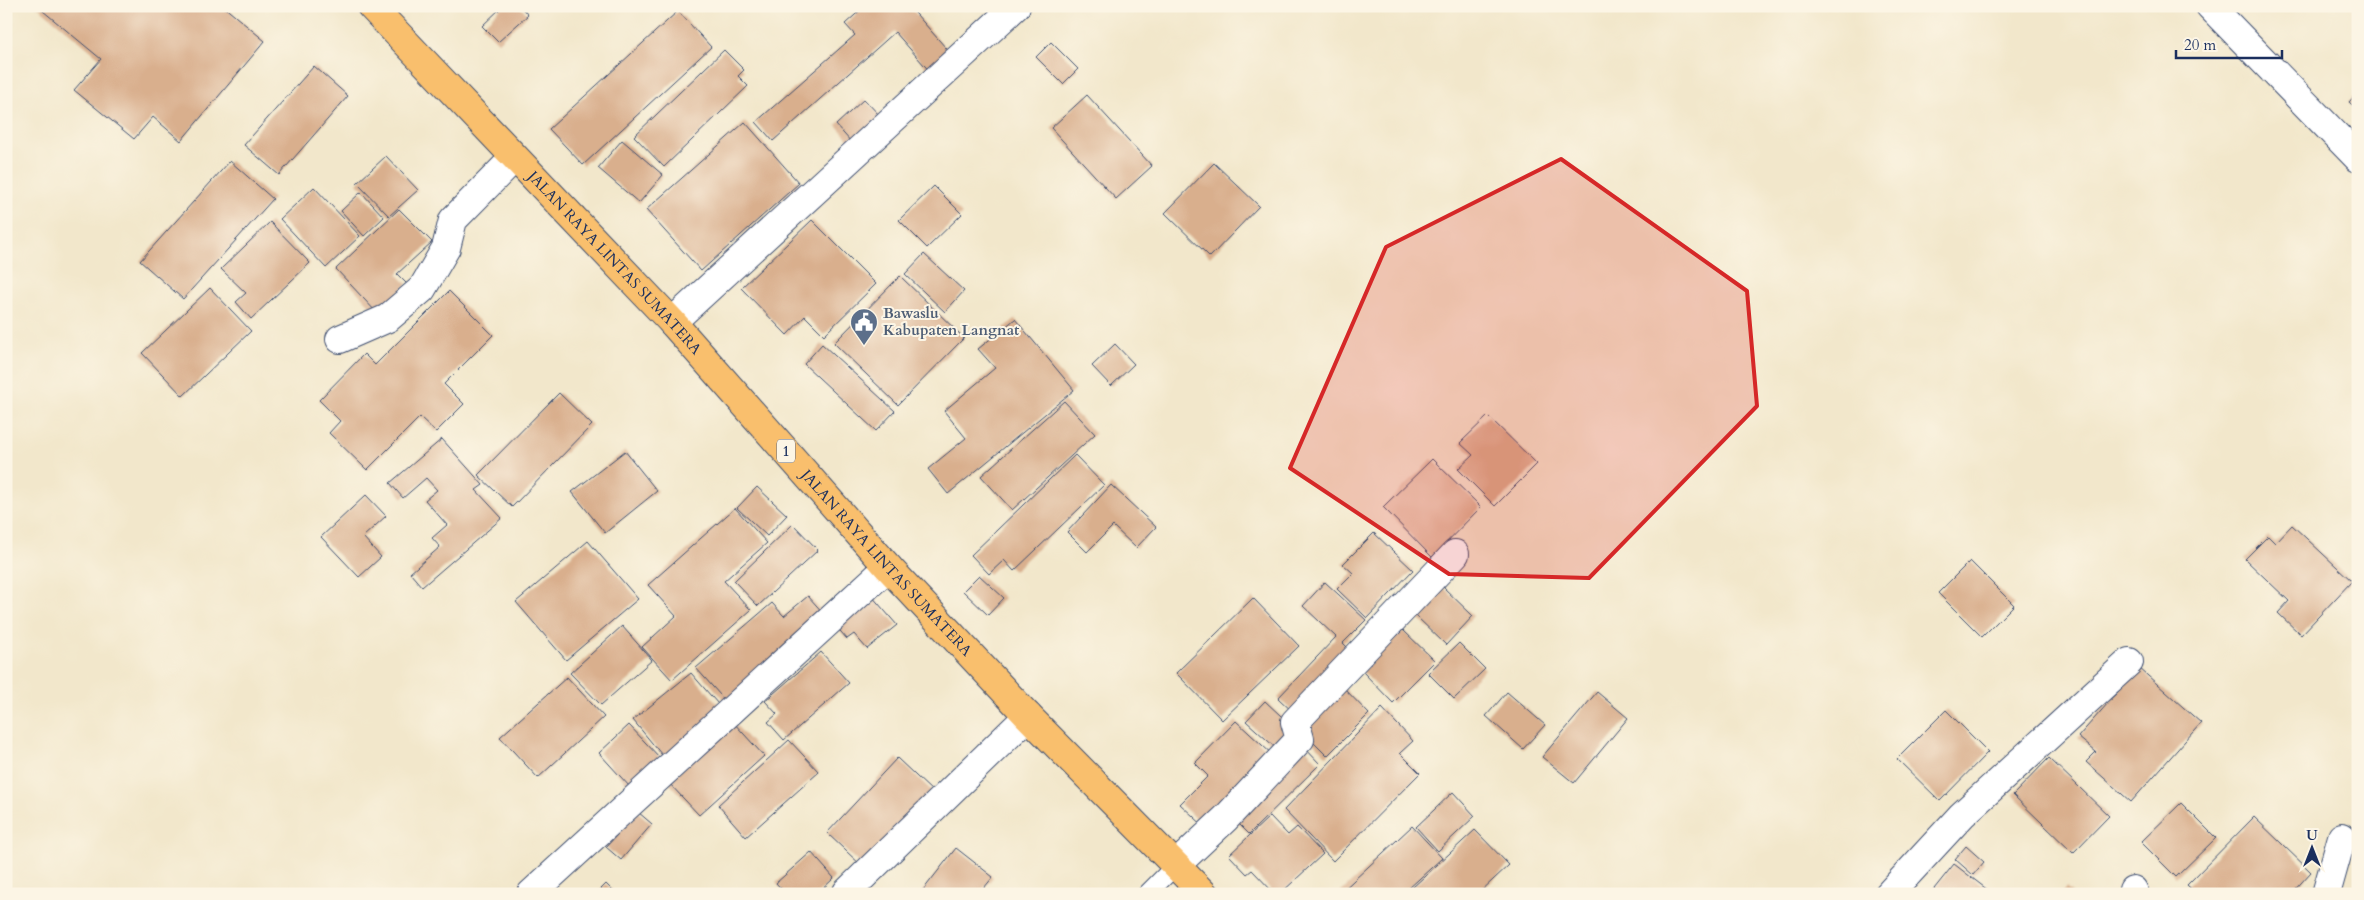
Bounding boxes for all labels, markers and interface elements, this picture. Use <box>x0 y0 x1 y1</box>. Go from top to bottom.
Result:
scale bar <box>2176 28 2283 60</box>
text: 20 m <box>2184 35 2216 55</box>
street label: JALAN RAYA LINTAS SUMATERA <box>522 165 706 359</box>
place label: Bawaslu Kabupaten Langnat <box>883 303 1020 340</box>
public building icon: Bawaslu Kabupaten Langnat <box>849 307 879 346</box>
road number: 1 <box>777 440 795 462</box>
street label: JALAN RAYA LINTAS SUMATERA <box>795 464 977 661</box>
north arrow <box>2286 822 2336 872</box>
text: U <box>2306 826 2318 845</box>

